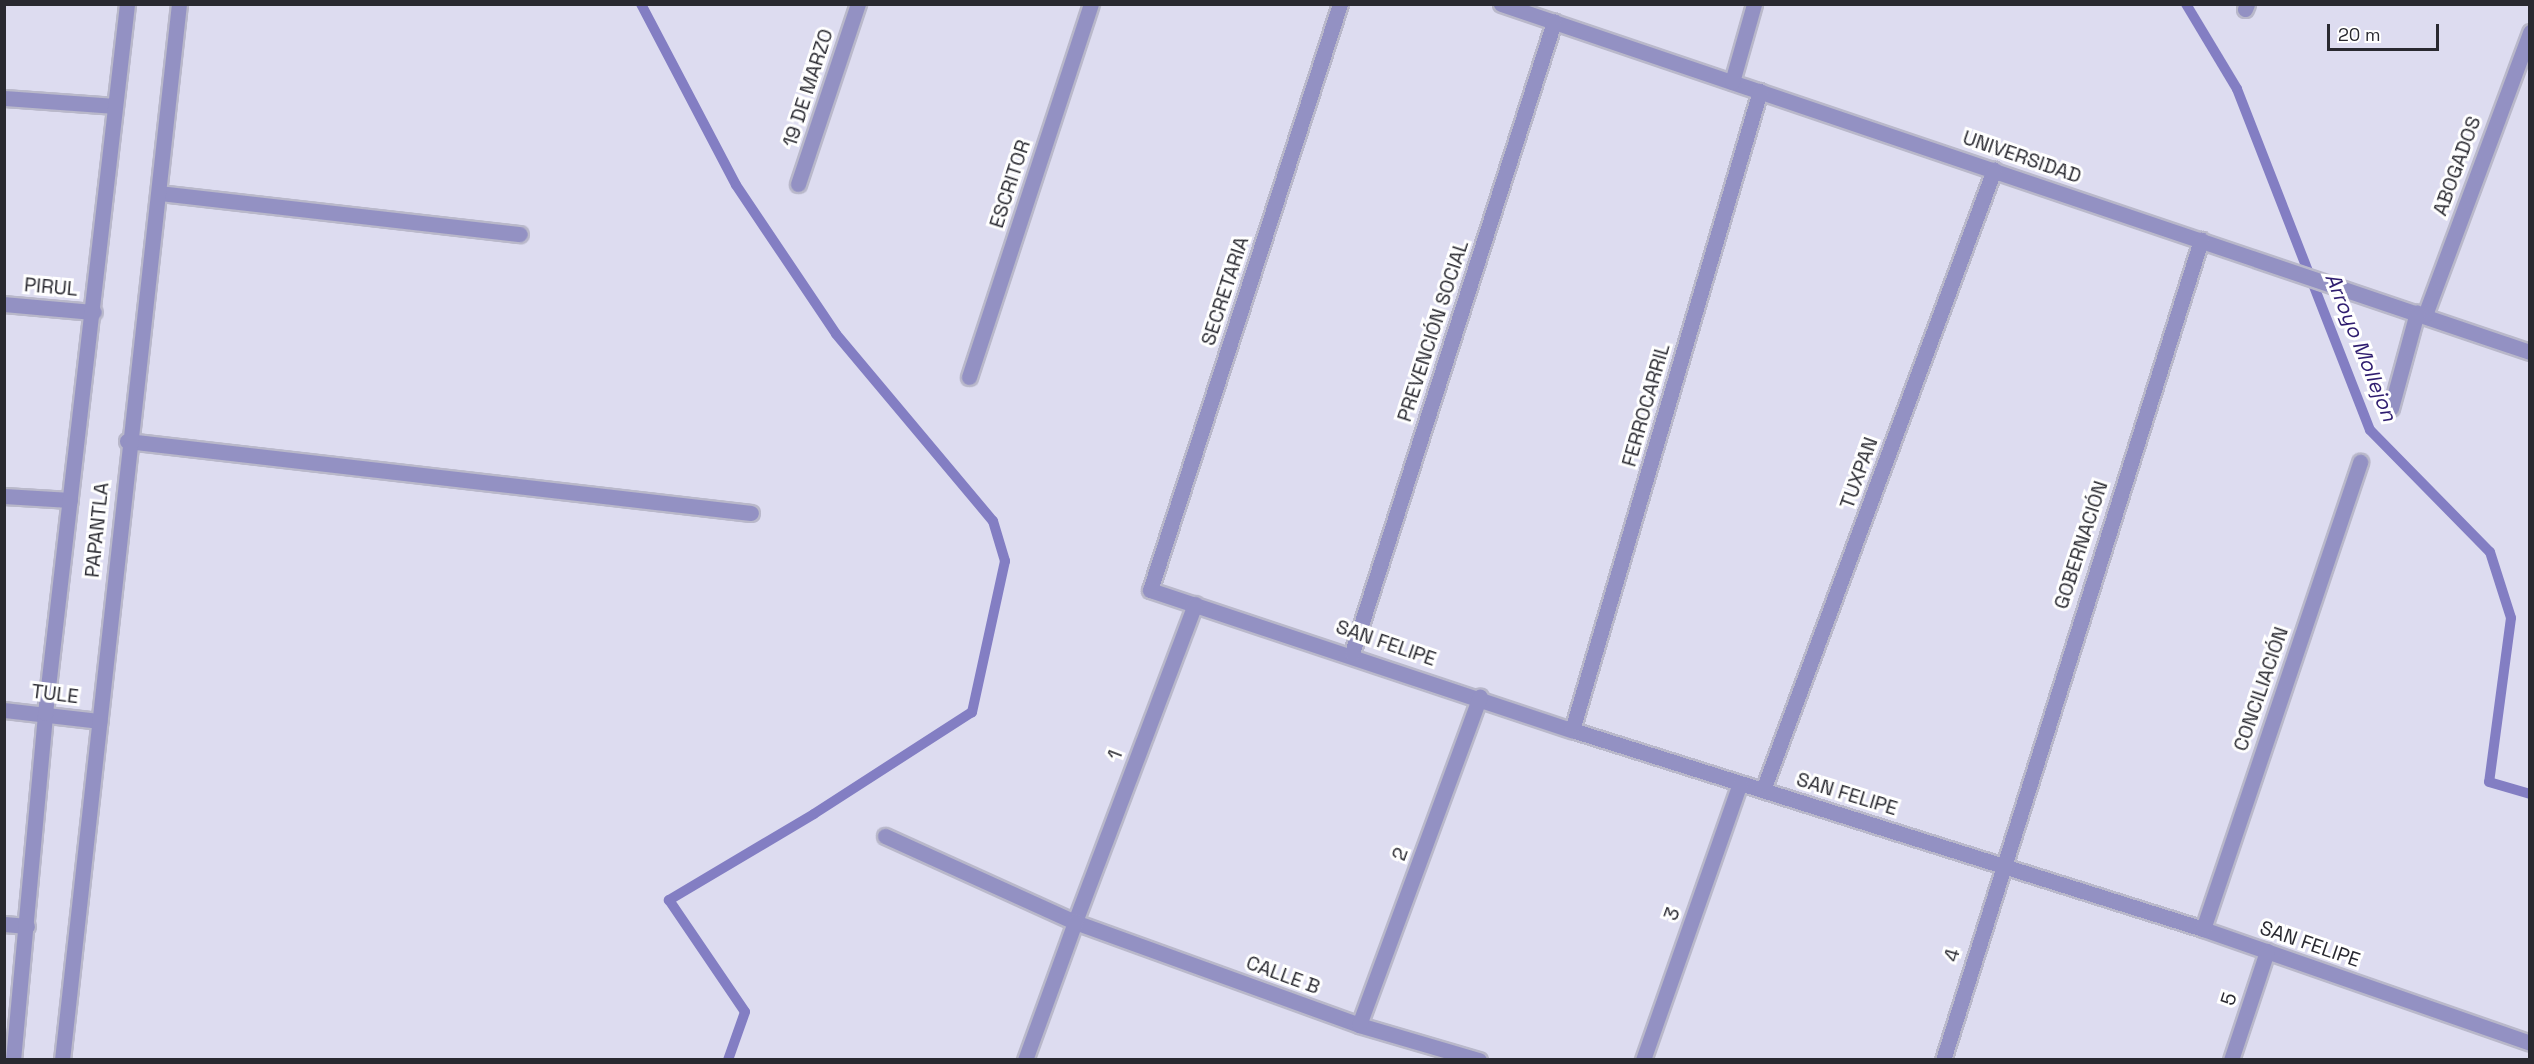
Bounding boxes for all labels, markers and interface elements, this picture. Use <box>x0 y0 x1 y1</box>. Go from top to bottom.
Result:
scale bar <box>2330 12 2442 50</box>
text: 20 m <box>2338 23 2381 46</box>
street label: 19 DE MARZO <box>778 26 838 150</box>
street label: ABOGADOS <box>2428 113 2486 219</box>
street label: UNIVERSIDAD <box>1960 125 2084 189</box>
street label: ESCRITOR <box>985 137 1035 231</box>
street label: SECRETARIA <box>1196 233 1254 349</box>
street label: PREVENCIÓN SOCIAL <box>1392 237 1474 425</box>
water label: Arroyo Mollejon <box>2320 269 2402 425</box>
street label: PIRUL <box>23 273 79 301</box>
street label: FERROCARRIL <box>1617 341 1675 469</box>
street label: TUXPAN <box>1835 434 1883 512</box>
street label: GOBERNACIÓN <box>2049 478 2113 612</box>
street label: PAPANTLA <box>80 481 114 579</box>
street label: SAN FELIPE <box>1333 615 1439 671</box>
street label: CONCILIACIÓN <box>2229 624 2293 754</box>
street label: TULE <box>30 679 80 709</box>
street label: 1 <box>1102 747 1128 763</box>
street label: SAN FELIPE <box>1794 767 1900 821</box>
street label: 2 <box>1387 844 1413 864</box>
street label: 3 <box>1659 904 1685 924</box>
street label: SAN FELIPE <box>2257 916 2363 972</box>
street label: 4 <box>1939 946 1965 964</box>
street label: CALLE B <box>1243 951 1323 999</box>
street label: 5 <box>2216 990 2242 1008</box>

